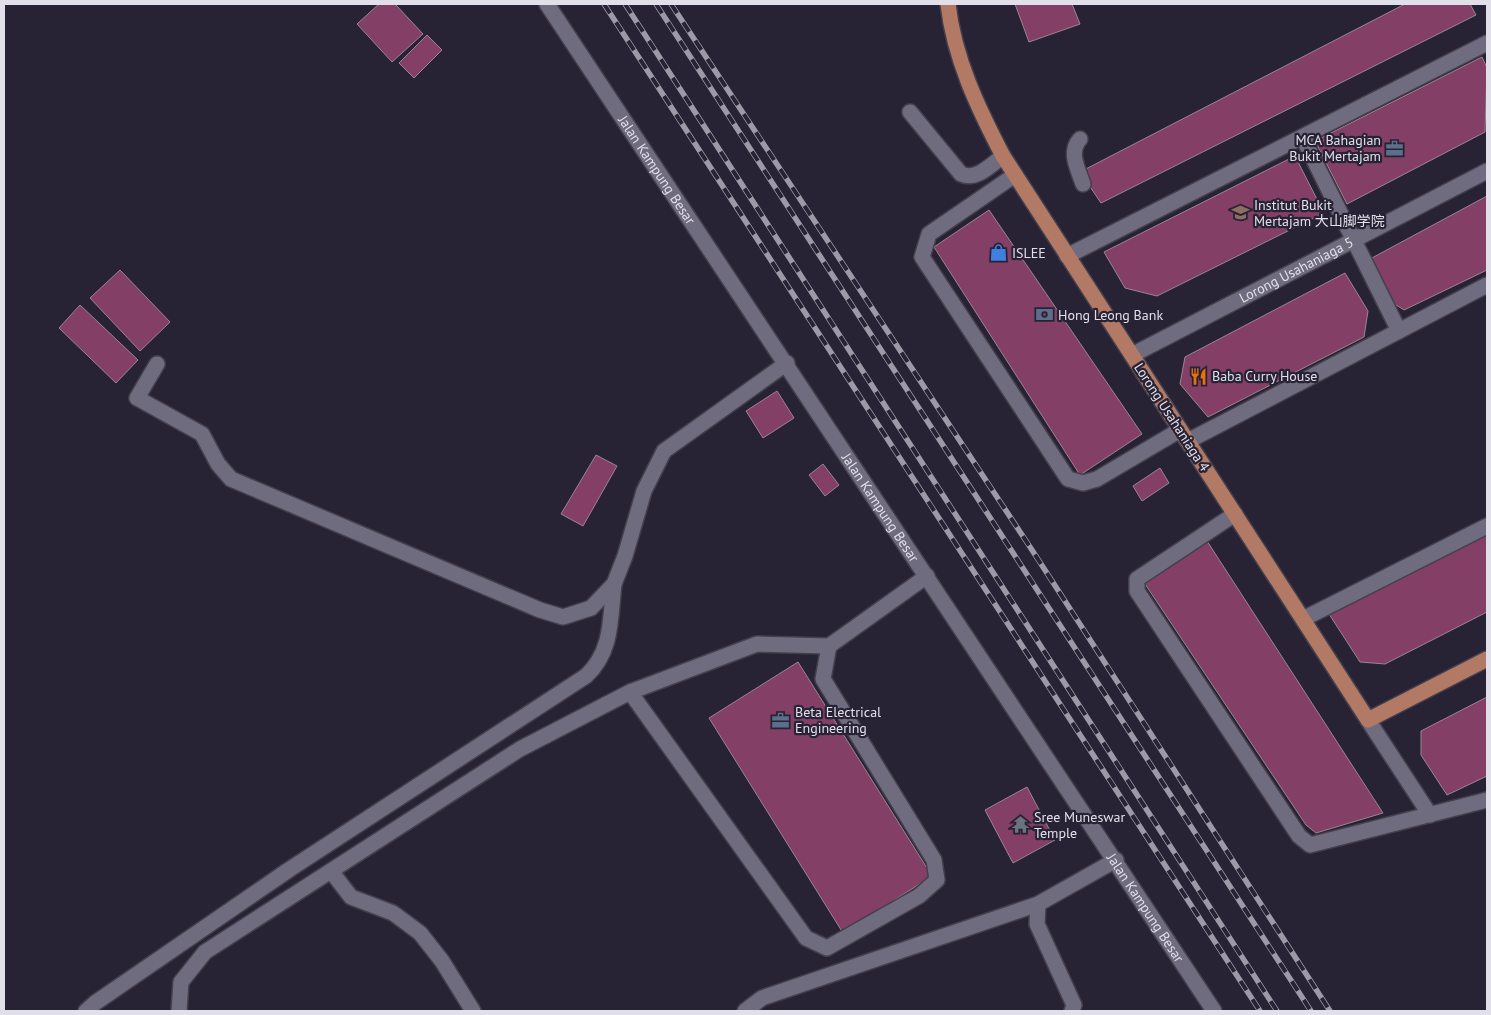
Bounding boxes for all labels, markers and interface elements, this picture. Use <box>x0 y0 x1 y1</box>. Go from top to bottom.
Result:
street label: Jalan Kampung Besar <box>614 111 700 228</box>
place label: MCA Bahagian Bukit Mertajam <box>1289 131 1381 165</box>
office icon: MCA Bahagian Bukit Mertajam <box>1385 138 1405 158</box>
place label: Institut Bukit Mertajam 大山脚学院 <box>1254 196 1385 230</box>
school or university icon: Institut Bukit Mertajam 大山脚学院 <box>1230 203 1250 223</box>
street label: Lorong Usahaniaga 5 <box>1236 233 1356 307</box>
shop icon: ISLEE <box>988 243 1008 263</box>
place label: ISLEE <box>1012 244 1046 262</box>
bank icon: Hong Leong Bank <box>1034 305 1054 325</box>
place label: Hong Leong Bank <box>1058 306 1163 324</box>
street label: Lorong Usahaniaga 4 <box>1130 359 1214 475</box>
restaurant icon: Baba Curry House <box>1188 366 1208 386</box>
place label: Baba Curry House <box>1212 367 1317 385</box>
street label: Jalan Kampung Besar <box>837 449 923 566</box>
place label: Beta Electrical Engineering <box>795 703 881 737</box>
office icon: Beta Electrical Engineering <box>771 710 791 730</box>
place label: Sree Muneswar Temple <box>1034 808 1126 842</box>
temple icon: Sree Muneswar Temple <box>1010 815 1030 835</box>
street label: Jalan Kampung Besar <box>1102 849 1188 966</box>

